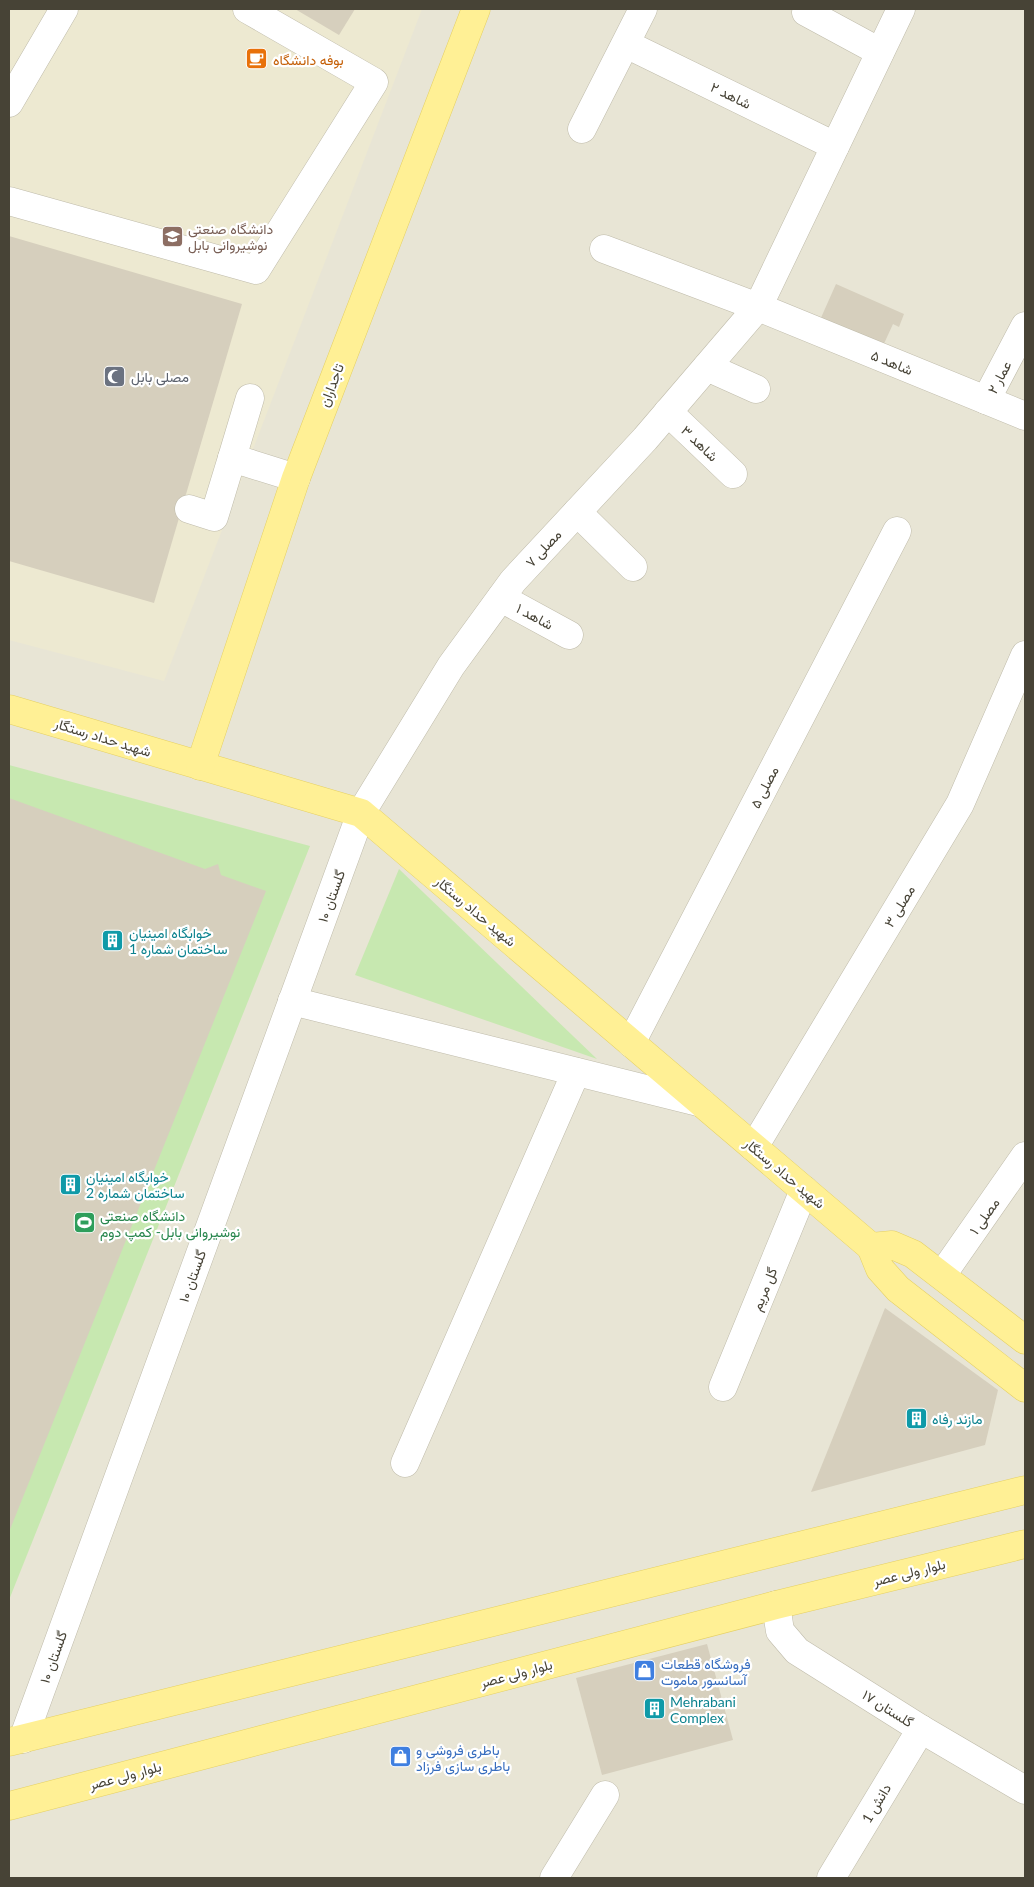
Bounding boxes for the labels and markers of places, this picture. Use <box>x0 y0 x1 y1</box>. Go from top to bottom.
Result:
cafe icon: بوفه دانشگاه <box>245 47 269 71</box>
place label: بوفه دانشگاه <box>273 51 344 69</box>
place label: دانشگاه صنعتی نوشیروانی بابل <box>188 220 274 254</box>
school or university icon: دانشگاه صنعتی نوشیروانی بابل <box>160 224 184 248</box>
mosque icon: مصلی بابل <box>103 364 127 388</box>
place label: مصلی بابل <box>131 368 189 386</box>
place label: خوابگاه امینیان ساختمان شماره 1 <box>129 924 228 958</box>
building icon: خوابگاه امینیان ساختمان شماره 1 <box>101 928 125 952</box>
place label: خوابگاه امینیان ساختمان شماره 2 <box>86 1168 185 1202</box>
building icon: خوابگاه امینیان ساختمان شماره 2 <box>58 1172 82 1196</box>
place label: دانشگاه صنعتی نوشیروانی بابل- کمپ دوم <box>100 1207 240 1242</box>
sports icon: دانشگاه صنعتی نوشیروانی بابل- کمپ دوم <box>72 1211 96 1235</box>
building icon: مازند رفاه <box>904 1406 928 1430</box>
place label: مازند رفاه <box>932 1410 982 1428</box>
place label: فروشگاه قطعات آسانسور ماموت <box>661 1655 751 1689</box>
shop icon: فروشگاه قطعات آسانسور ماموت <box>633 1659 657 1683</box>
place label: Mehrabani Complex <box>670 1693 736 1726</box>
building icon: Mehrabani Complex <box>642 1697 666 1721</box>
place label: باطری فروشی و باطری سازی فرزاد <box>416 1741 510 1775</box>
shop icon: باطری فروشی و باطری سازی فرزاد <box>388 1745 412 1769</box>

